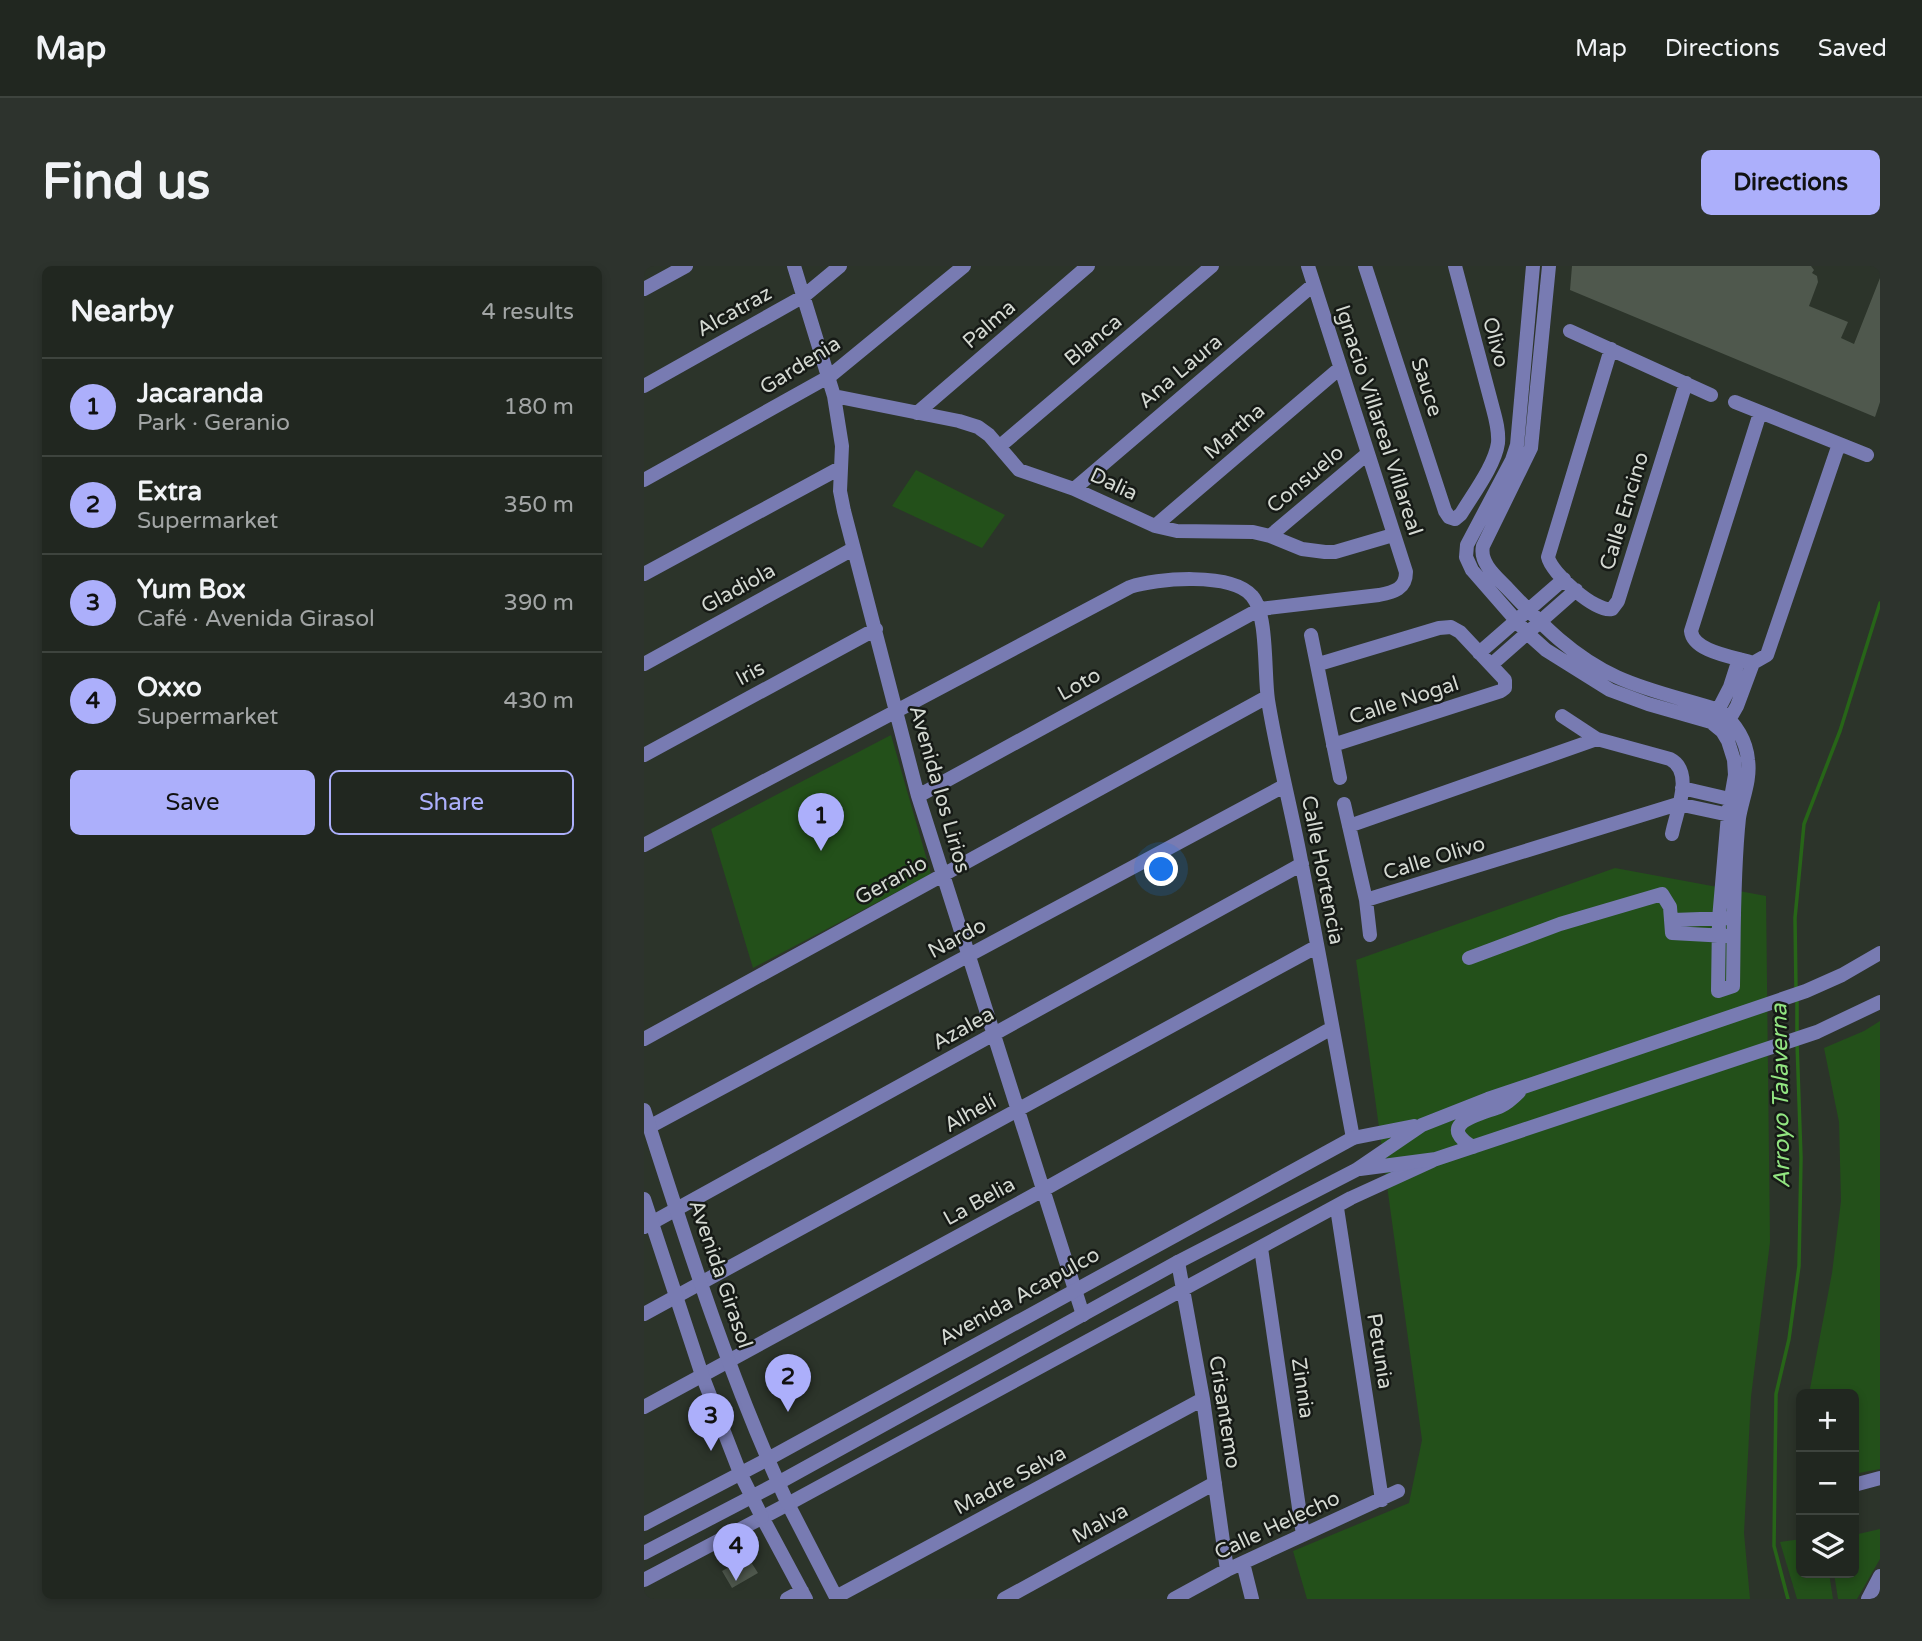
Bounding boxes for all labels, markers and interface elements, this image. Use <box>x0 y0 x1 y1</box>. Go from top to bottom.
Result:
text: Map <box>35 29 106 68</box>
text: Map <box>1575 34 1627 63</box>
text: Directions <box>1665 34 1780 63</box>
text: Saved <box>1818 34 1887 63</box>
button: Directions <box>1701 150 1880 215</box>
text: Find us <box>42 153 210 212</box>
street label: Alcatraz <box>692 281 776 342</box>
text: Nearby <box>70 293 174 330</box>
street label: Palma <box>958 295 1021 354</box>
text: 4 results <box>481 298 574 326</box>
street label: Ignacio Villareal Villareal <box>1329 302 1428 538</box>
street label: Blanca <box>1060 309 1127 372</box>
street label: Olivo <box>1477 314 1514 370</box>
street label: Ana Laura <box>1133 329 1227 414</box>
street label: Gardenia <box>755 331 845 400</box>
street label: Sauce <box>1405 355 1448 420</box>
text: Jacaranda <box>137 378 264 409</box>
text: 1 <box>86 393 100 421</box>
text: 180 m <box>504 393 574 421</box>
street label: Martha <box>1199 398 1270 465</box>
text: Park · Geranio <box>137 409 290 437</box>
street label: Consuelo <box>1262 440 1349 519</box>
street label: Calle Encino <box>1595 449 1654 573</box>
street label: Dalia <box>1086 463 1142 506</box>
text: Extra <box>137 476 202 507</box>
text: 2 <box>86 491 100 519</box>
text: 350 m <box>504 491 574 519</box>
text: Supermarket <box>137 507 278 535</box>
street label: Gladiola <box>697 558 780 619</box>
text: Yum Box <box>137 574 246 605</box>
text: 3 <box>86 589 100 617</box>
text: 390 m <box>504 589 574 617</box>
text: Café · Avenida Girasol <box>137 605 375 633</box>
street label: Iris <box>732 656 769 691</box>
street label: Loto <box>1053 662 1105 706</box>
street label: Calle Nogal <box>1346 671 1462 730</box>
text: Oxxo <box>137 672 202 703</box>
text: 4 <box>86 687 100 715</box>
text: 430 m <box>504 687 574 715</box>
street label: Avenida los Lirios <box>904 702 975 876</box>
text: Supermarket <box>137 703 278 731</box>
button: Save <box>70 770 315 835</box>
button: Share <box>329 770 574 835</box>
pin: 1 <box>798 793 844 851</box>
street label: Calle Hortencia <box>1296 793 1349 947</box>
street label: Calle Olivo <box>1380 831 1488 886</box>
street label: Geranio <box>851 850 932 910</box>
your location <box>1144 852 1178 886</box>
street label: Nardo <box>924 913 991 964</box>
street label: Azalea <box>928 1001 999 1056</box>
water label: Arroyo Talaverna <box>1765 1002 1797 1189</box>
street label: Alhelí <box>940 1089 1001 1138</box>
street label: La Belia <box>939 1172 1019 1231</box>
street label: Avenida Girasol <box>683 1197 758 1352</box>
street label: Avenida Acapulco <box>935 1242 1104 1351</box>
street label: Petunia <box>1361 1311 1398 1391</box>
pin: 2 <box>765 1354 811 1412</box>
street label: Crisantemo <box>1203 1354 1246 1470</box>
street label: Zinnia <box>1286 1356 1319 1420</box>
map controls <box>1796 1389 1859 1578</box>
button: + <box>1796 1389 1859 1452</box>
pin: 3 <box>688 1393 734 1451</box>
street label: Madre Selva <box>950 1440 1071 1520</box>
button: − <box>1796 1452 1859 1515</box>
street label: Calle Helecho <box>1211 1485 1344 1565</box>
street label: Malva <box>1068 1498 1133 1549</box>
button: layers <box>1796 1515 1859 1578</box>
pin: 4 <box>713 1523 759 1581</box>

